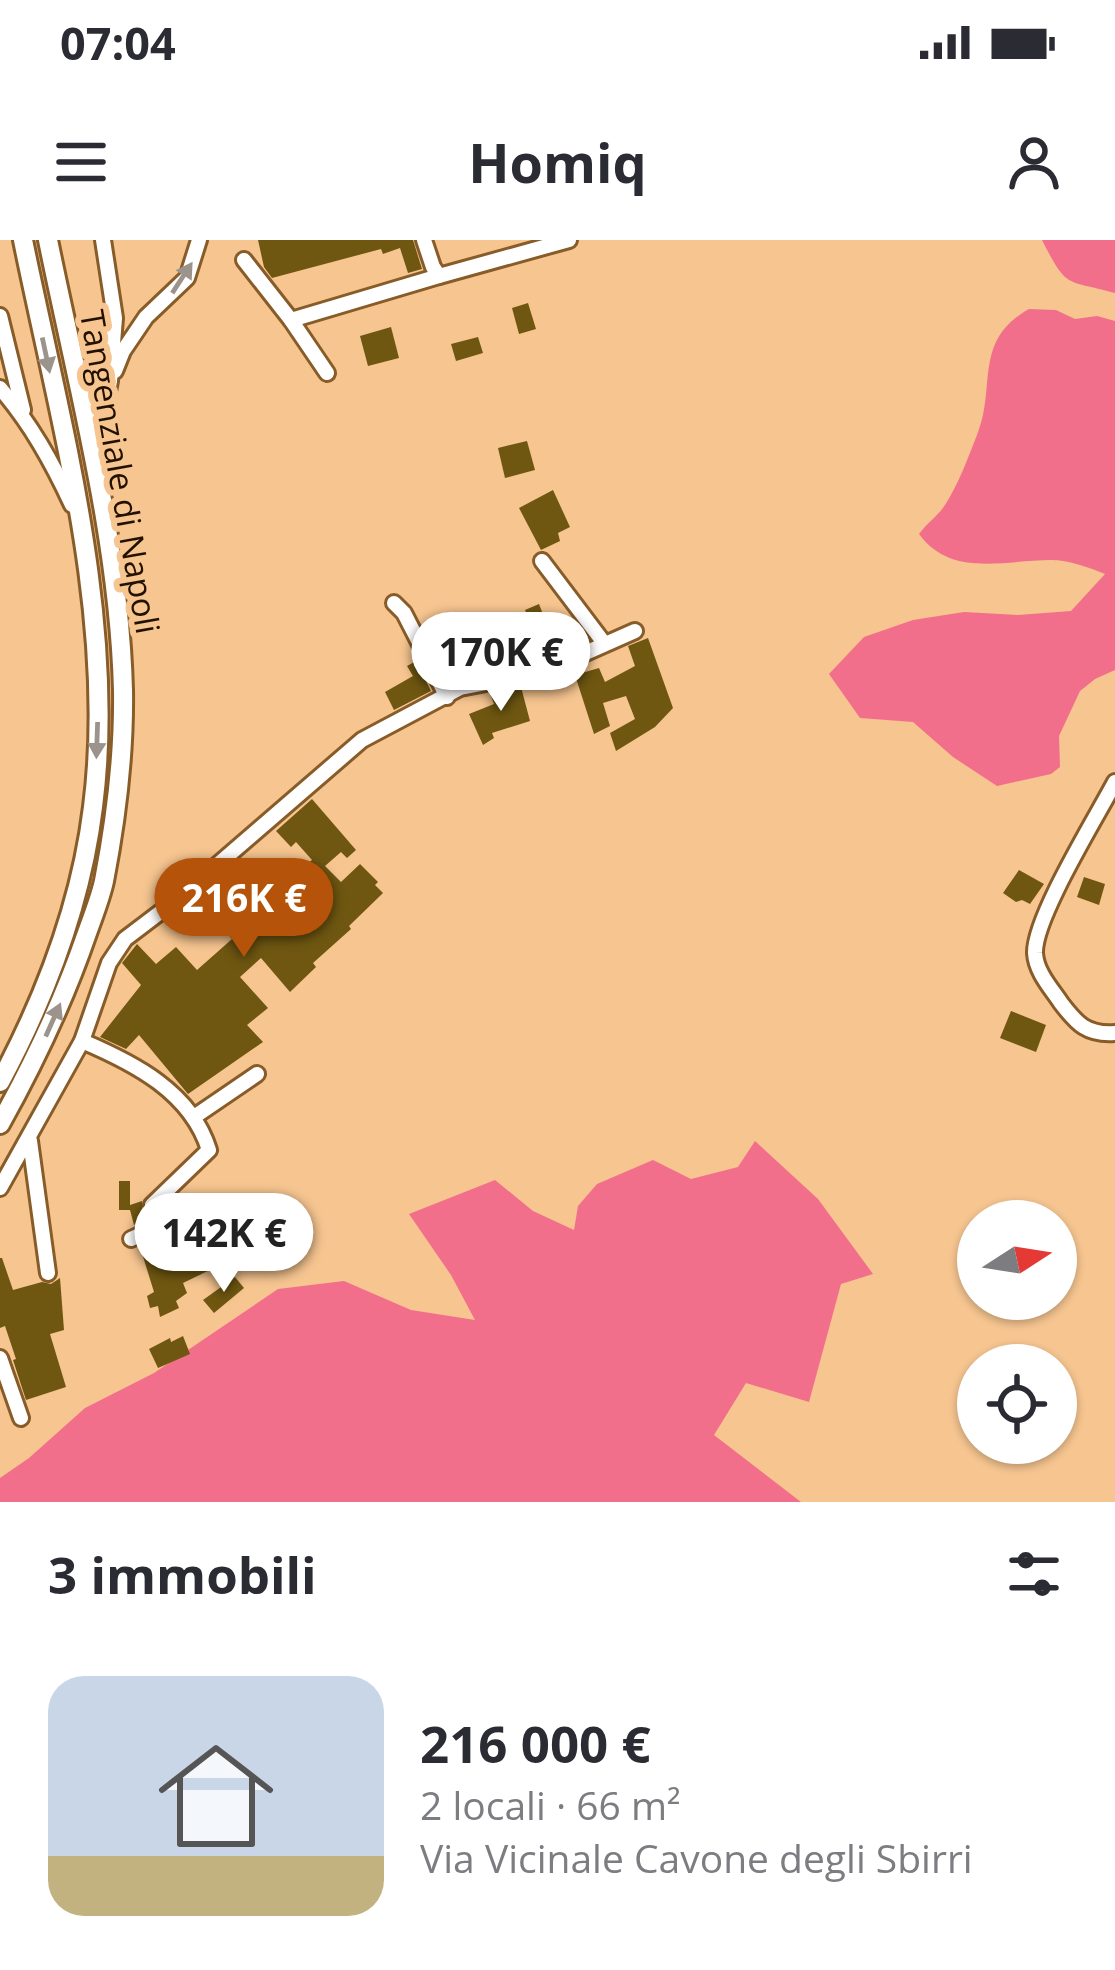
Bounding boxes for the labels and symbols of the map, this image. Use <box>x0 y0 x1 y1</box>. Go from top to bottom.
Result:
one-way arrow <box>170 262 192 295</box>
street label: Tangenziale di Napoli <box>70 306 171 637</box>
one-way arrow <box>37 336 56 374</box>
pin: 170K € <box>403 612 599 714</box>
one-way arrow <box>87 722 106 760</box>
pin: 216K € <box>146 858 342 960</box>
one-way arrow <box>44 1003 64 1038</box>
pin: 142K € <box>126 1193 322 1295</box>
north arrow <box>957 1200 1077 1320</box>

